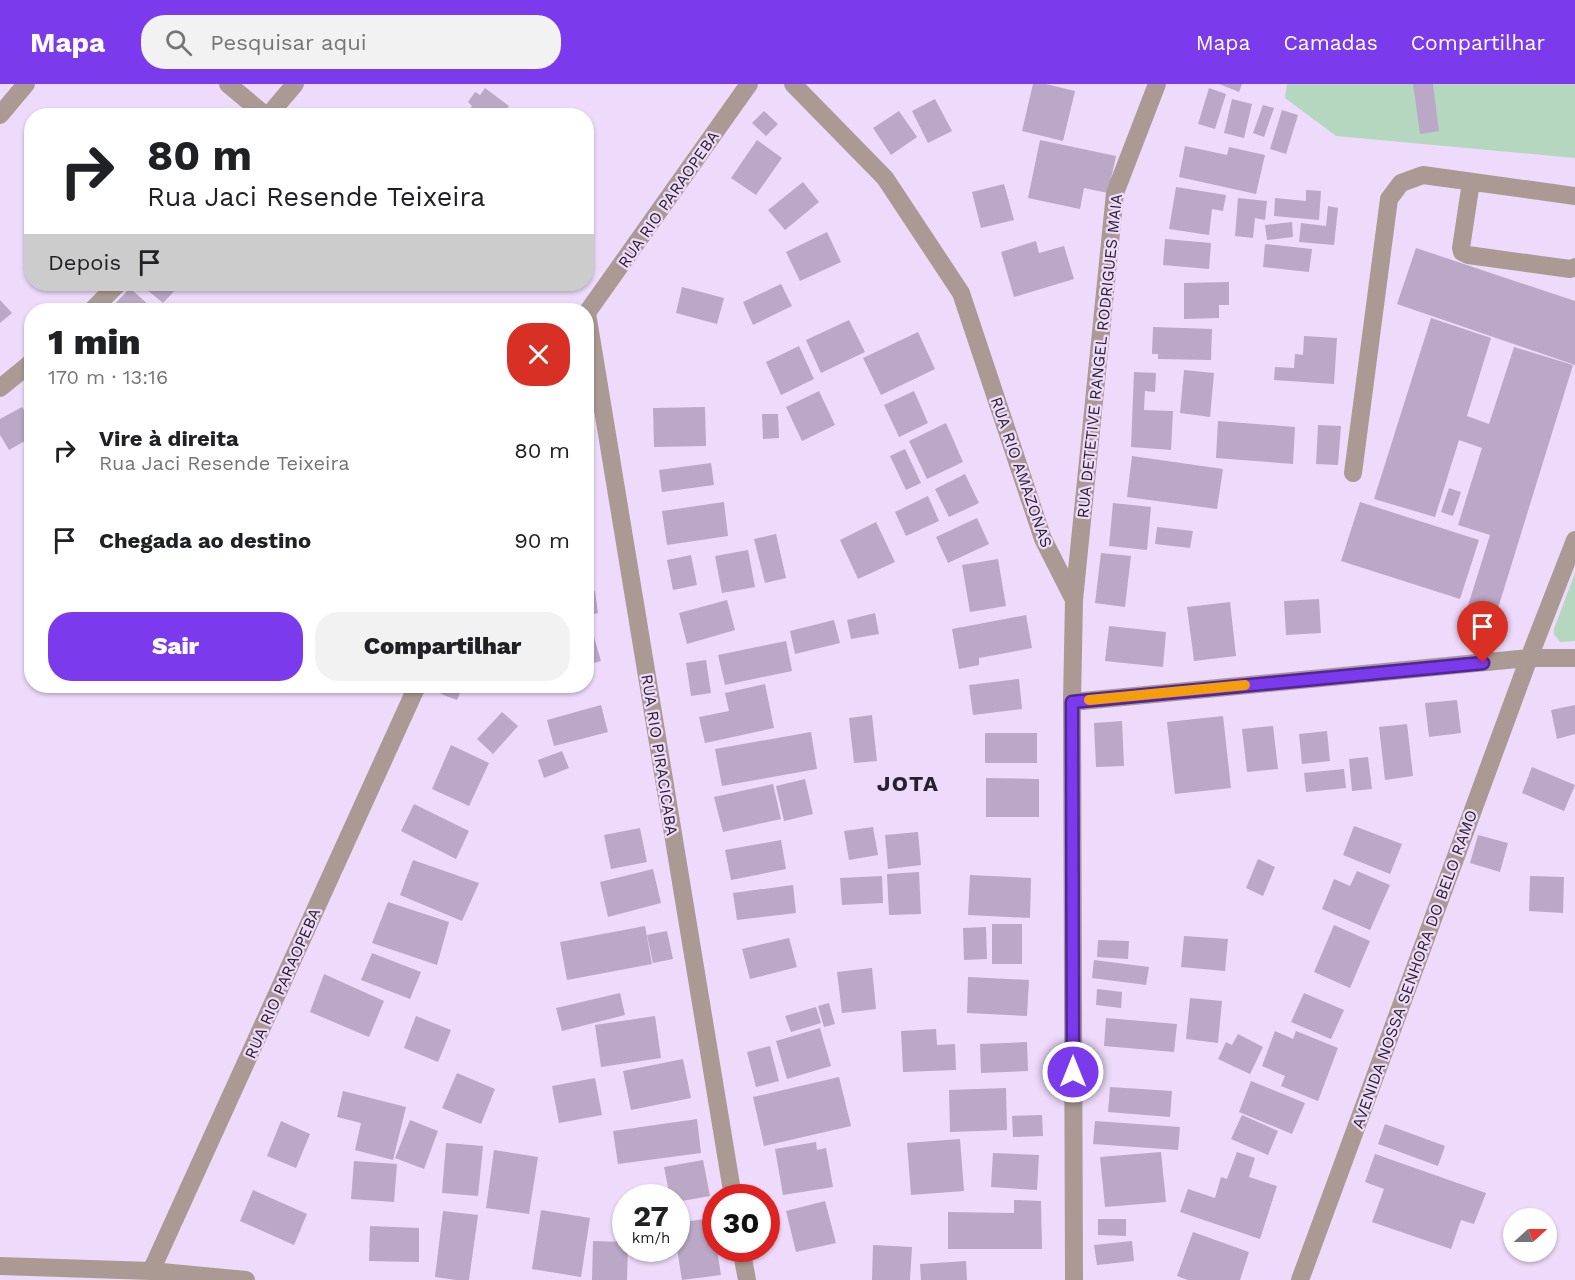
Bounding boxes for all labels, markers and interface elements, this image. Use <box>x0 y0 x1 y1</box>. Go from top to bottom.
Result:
search box <box>141 15 561 69</box>
text: Mapa <box>30 26 105 59</box>
icon: search <box>162 26 195 59</box>
text: Pesquisar aqui <box>210 30 367 55</box>
text: Mapa <box>1196 30 1250 55</box>
text: Camadas <box>1283 30 1378 55</box>
text: Compartilhar <box>1411 30 1545 55</box>
street label: RUA RIO PARAOPEBA <box>614 127 723 271</box>
text: 80 m <box>147 131 252 180</box>
icon: right <box>48 132 126 210</box>
text: Rua Jaci Resende Teixeira <box>147 181 485 213</box>
street label: RUA DETETIVE RANGEL RODRIGUES MAIA <box>1073 192 1126 519</box>
icon: arrive <box>133 246 166 279</box>
text: Depois <box>48 250 121 275</box>
text: 1 min <box>48 321 141 363</box>
button: close <box>507 323 570 386</box>
text: 170 m · 13:16 <box>48 365 168 389</box>
street label: RUA RIO AMAZONAS <box>987 394 1056 550</box>
text: Vire à direita <box>99 426 239 451</box>
icon: right <box>48 434 81 467</box>
text: 80 m <box>514 438 570 463</box>
text: Rua Jaci Resende Teixeira <box>99 451 350 475</box>
icon: arrive <box>48 524 81 557</box>
text: Chegada ao destino <box>99 528 311 553</box>
text: 90 m <box>514 528 570 553</box>
pin <box>1457 601 1508 663</box>
icon: arrive <box>1466 610 1499 643</box>
button: Sair <box>48 612 303 681</box>
button: Compartilhar <box>315 612 570 681</box>
street label: RUA RIO PIRACICABA <box>637 673 682 838</box>
district label: JOTA <box>877 771 939 796</box>
street label: AVENIDA NOSSA SENHORA DO BELO RAMO <box>1348 807 1481 1131</box>
street label: RUA RIO PARAOPEBA <box>241 905 324 1062</box>
position arrow <box>1041 1040 1105 1104</box>
speed limit sign: 30 <box>702 1184 780 1262</box>
text: 27 <box>633 1198 669 1233</box>
north arrow <box>1503 1208 1557 1262</box>
map controls <box>1503 1208 1557 1262</box>
text: km/h <box>632 1229 670 1247</box>

